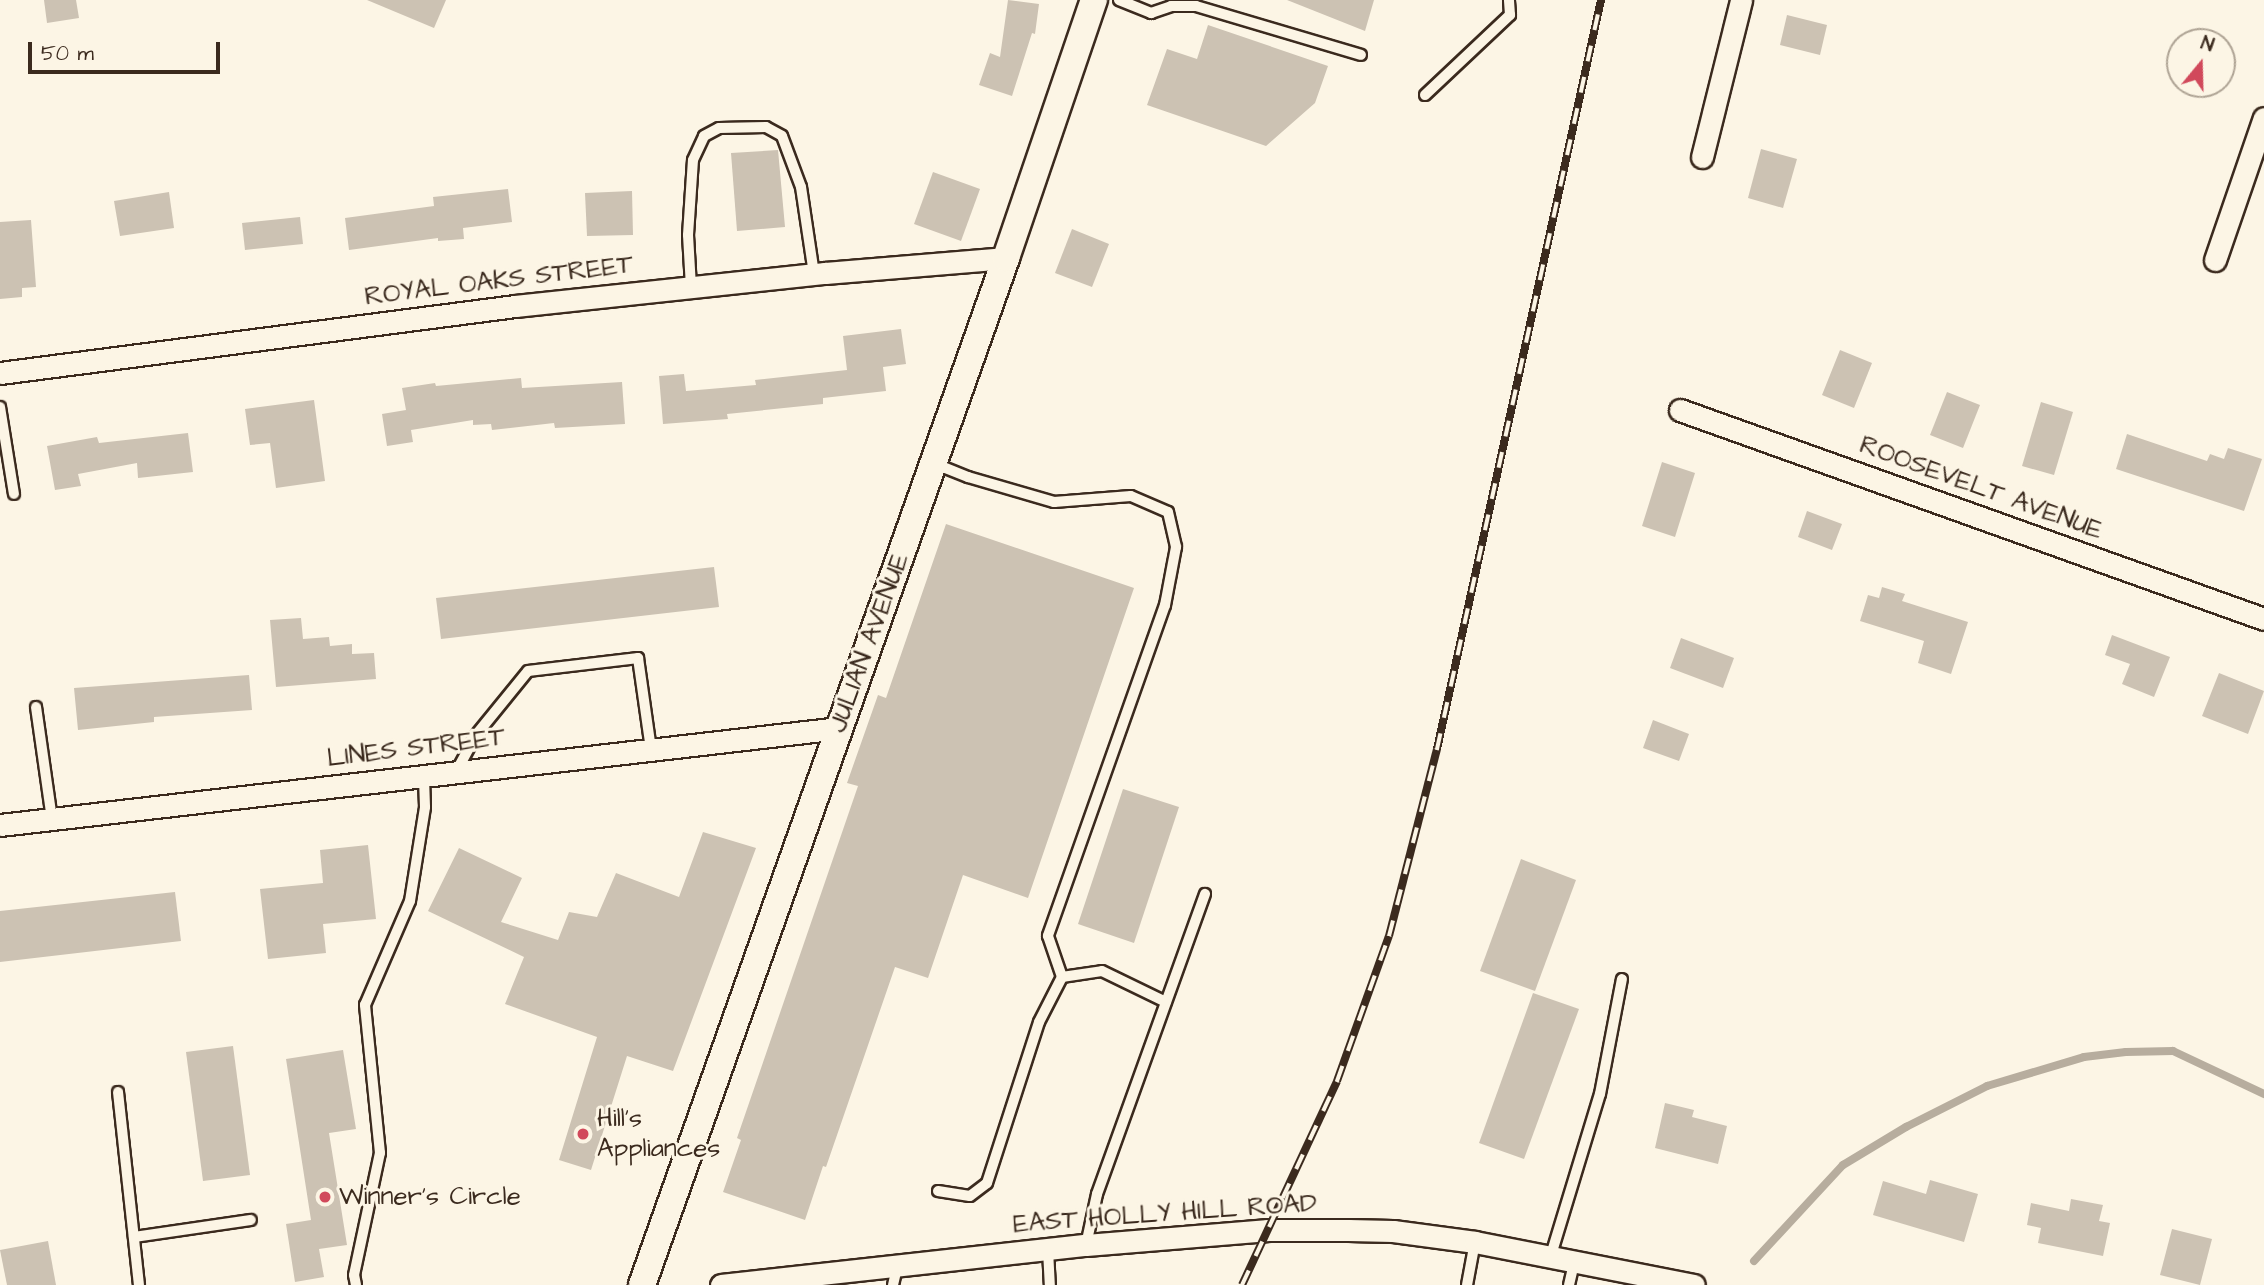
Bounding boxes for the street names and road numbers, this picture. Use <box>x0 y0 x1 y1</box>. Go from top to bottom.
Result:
street label: ROYAL OAKS STREET <box>363 249 635 313</box>
street label: ROOSEVELT AVENUE <box>1855 429 2107 547</box>
street label: JULIAN AVENUE <box>822 549 916 737</box>
street label: LINES STREET <box>325 722 507 774</box>
street label: EAST HOLLY HILL ROAD <box>1012 1188 1318 1240</box>

